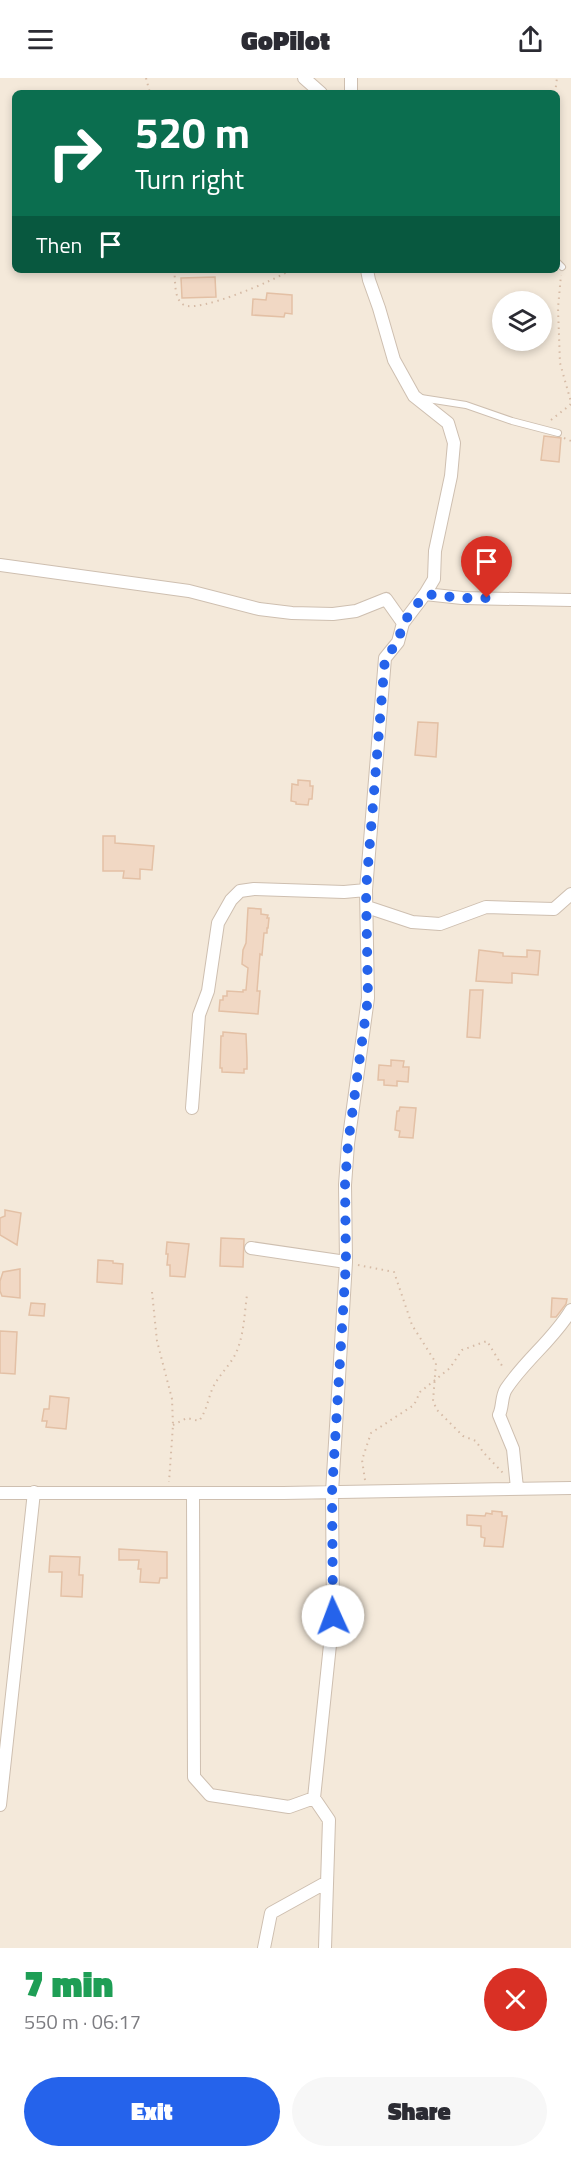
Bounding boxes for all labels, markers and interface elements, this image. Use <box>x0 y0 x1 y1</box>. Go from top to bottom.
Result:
text: GoPilot <box>241 19 330 60</box>
icon: menu <box>24 23 57 56</box>
icon: share <box>514 23 547 56</box>
text: 520 m <box>135 100 250 164</box>
icon: right <box>36 114 114 192</box>
text: Turn right <box>135 158 244 199</box>
text: Then <box>36 228 82 262</box>
icon: arrive <box>94 228 127 261</box>
map controls <box>492 291 552 351</box>
button: layers <box>492 291 552 351</box>
pin <box>461 536 512 598</box>
icon: arrive <box>470 545 503 578</box>
position arrow <box>301 1584 365 1648</box>
text: 7 min <box>24 1956 113 2011</box>
button: close <box>484 1968 547 2031</box>
text: 550 m · 06:17 <box>24 2006 141 2037</box>
button: Exit <box>24 2077 280 2146</box>
button: Share <box>292 2077 547 2146</box>

